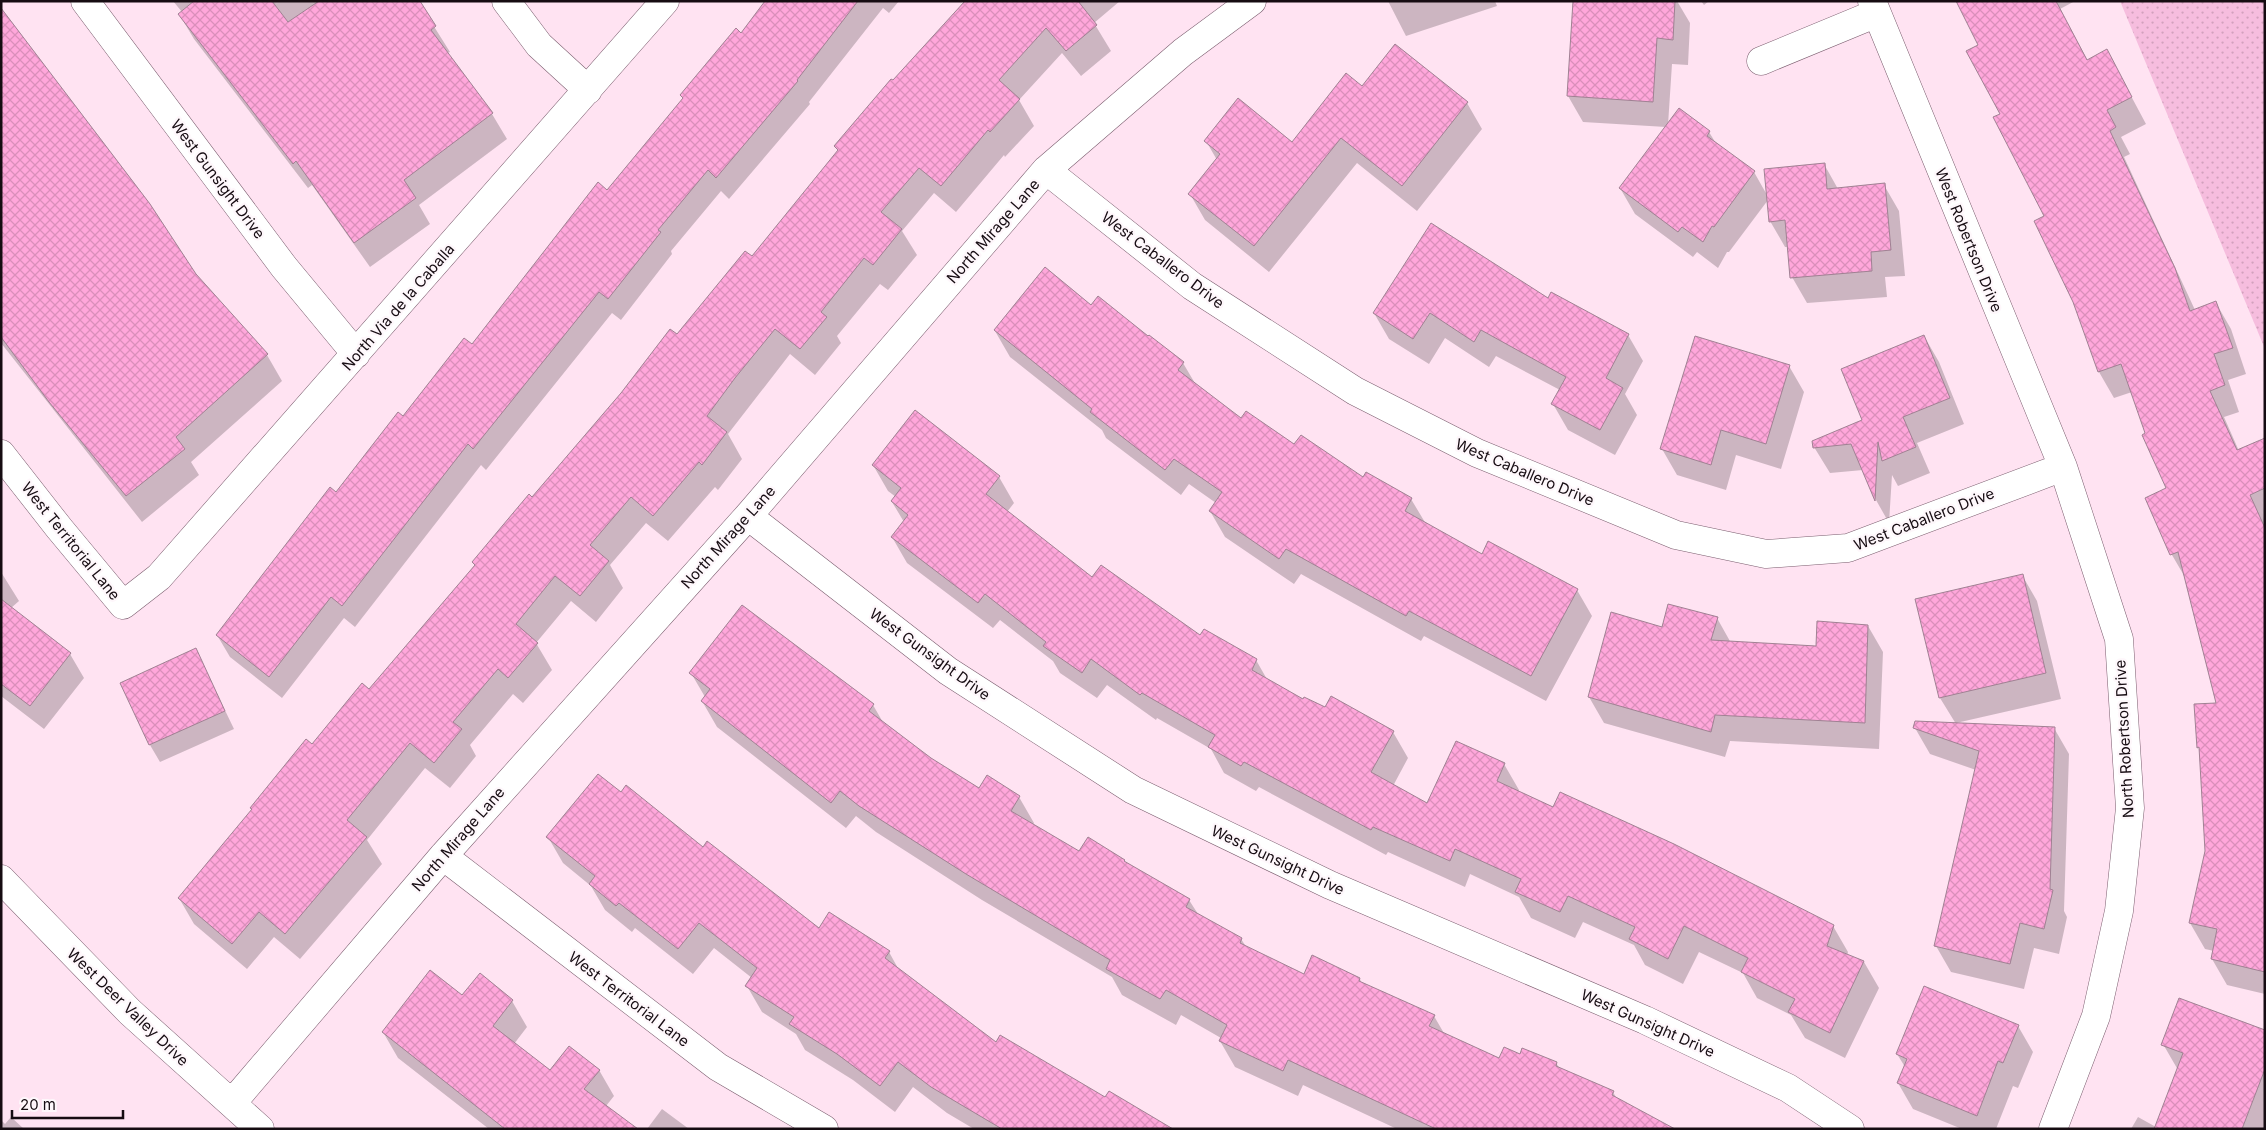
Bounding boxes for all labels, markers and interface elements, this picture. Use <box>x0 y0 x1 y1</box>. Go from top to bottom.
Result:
street label: West Gunsight Drive <box>167 116 269 242</box>
street label: West Robertson Drive <box>1931 165 2007 315</box>
street label: North Mirage Lane <box>942 175 1044 287</box>
street label: West Caballero Drive <box>1098 208 1228 312</box>
street label: North Via de la Caballa <box>338 240 458 374</box>
street label: West Caballero Drive <box>1453 434 1597 510</box>
street label: West Territorial Lane <box>18 478 124 604</box>
street label: North Mirage Lane <box>677 482 779 592</box>
street label: West Caballero Drive <box>1851 483 1997 555</box>
street label: West Gunsight Drive <box>866 604 994 704</box>
street label: North Robertson Drive <box>2110 659 2138 819</box>
street label: North Mirage Lane <box>407 783 509 895</box>
street label: West Gunsight Drive <box>1208 821 1348 899</box>
street label: West Deer Valley Drive <box>63 944 193 1070</box>
street label: West Territorial Lane <box>565 947 693 1051</box>
street label: West Gunsight Drive <box>1578 985 1718 1061</box>
scale bar <box>12 1088 124 1120</box>
text: 20 m <box>20 1095 56 1114</box>

